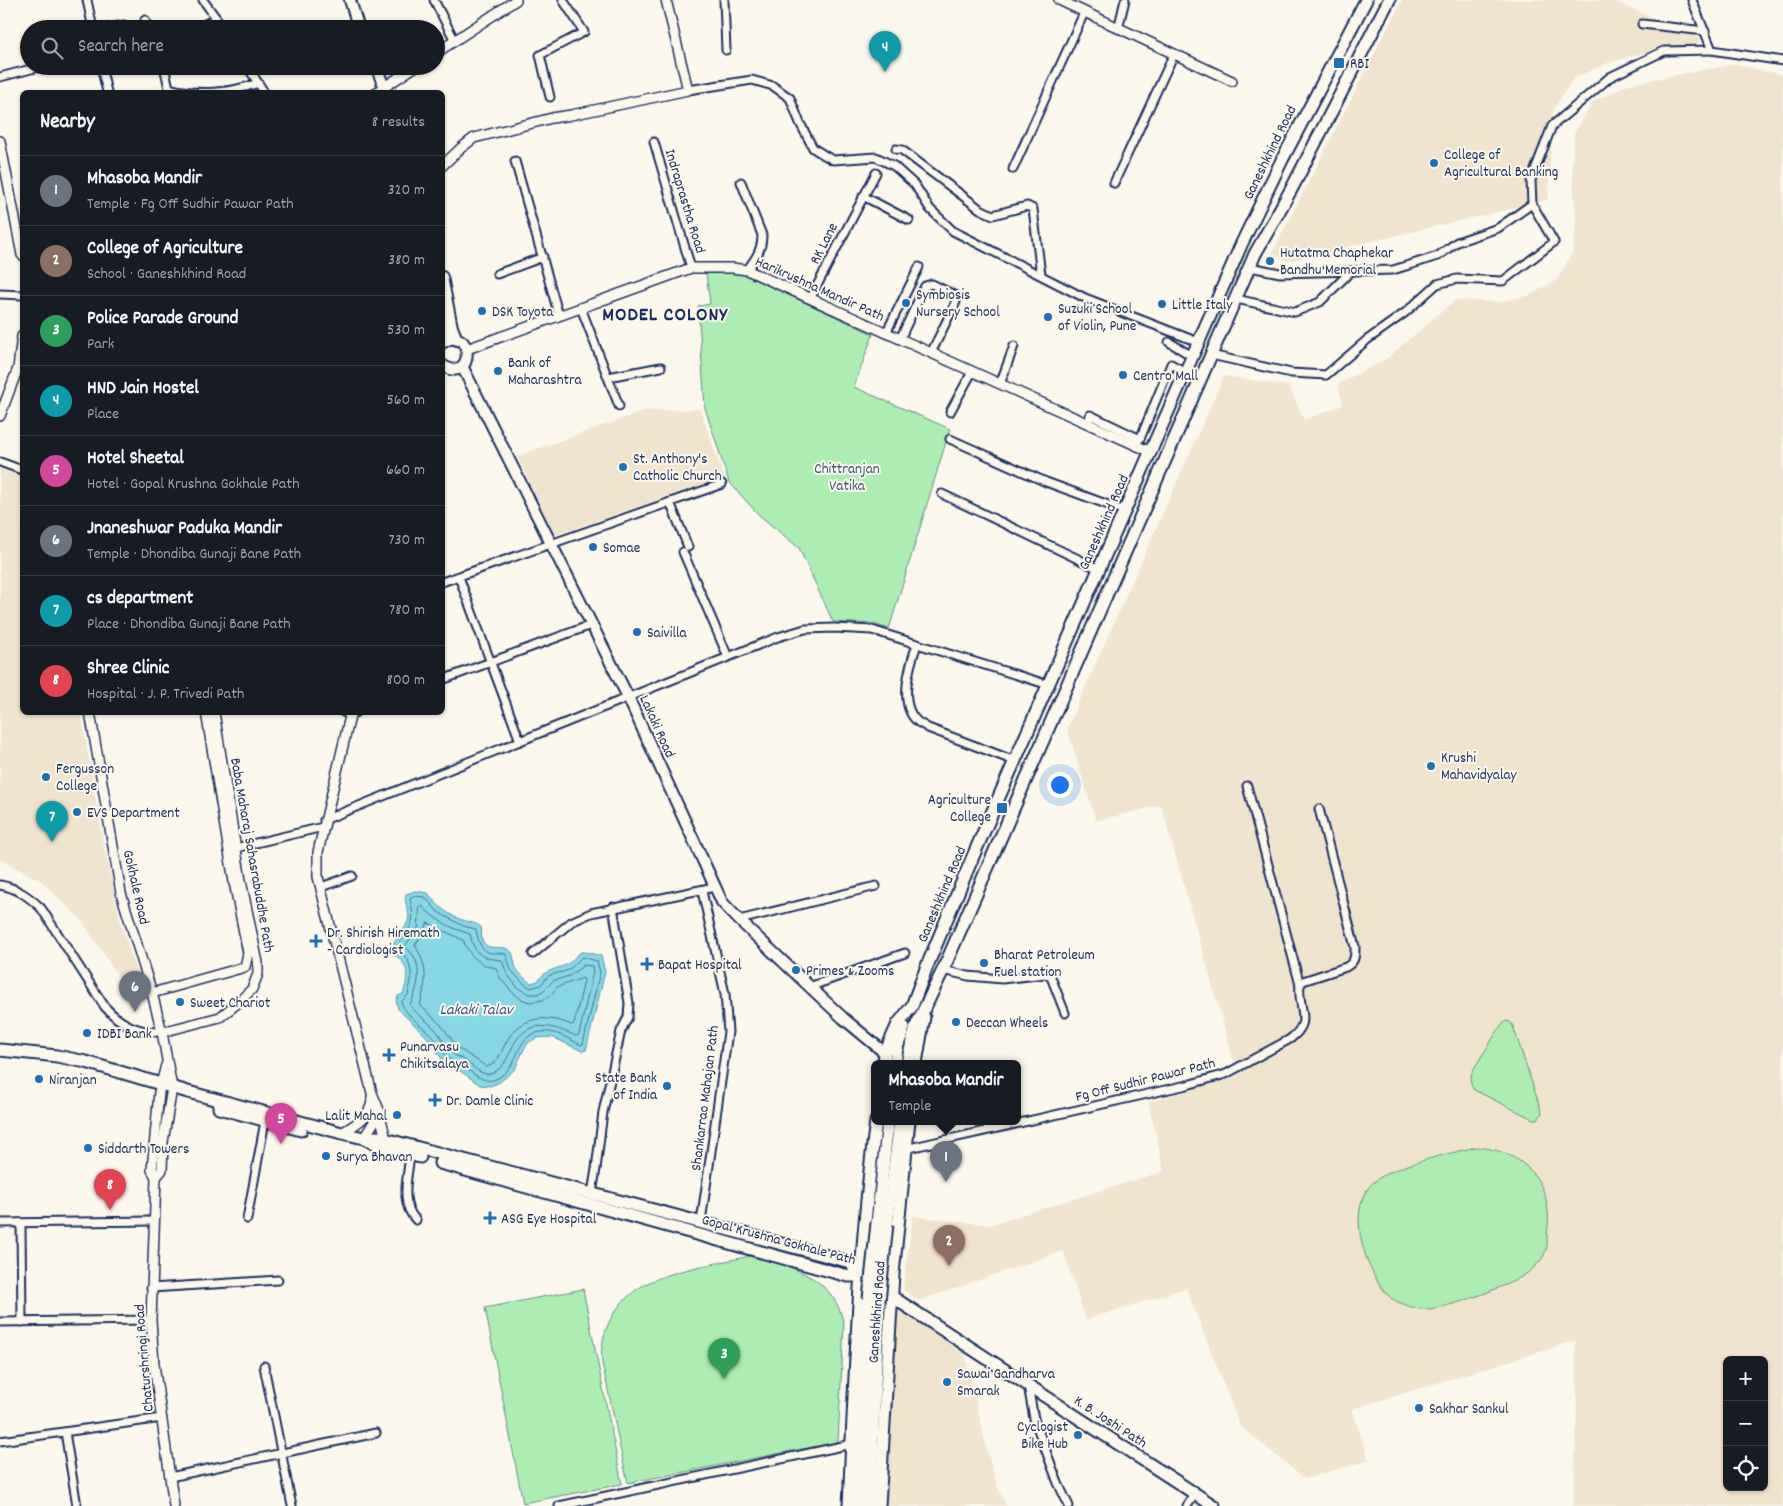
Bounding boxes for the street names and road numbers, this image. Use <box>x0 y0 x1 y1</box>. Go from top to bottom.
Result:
street label: Ganeshkhind Road <box>1238 102 1303 204</box>
street label: Indraprastha Road <box>658 147 710 256</box>
street label: RK Lane <box>805 219 845 269</box>
street label: Harikrushna Mandir Path <box>751 251 888 328</box>
street label: Ganeshkhind Road <box>1074 471 1136 574</box>
street label: Lakaki Road <box>633 692 680 762</box>
street label: Baba Maharaj Sahasrabuddhe Path <box>223 756 279 955</box>
street label: Ganeshkhind Road <box>913 843 973 946</box>
street label: Gokhale Road <box>116 848 154 927</box>
street label: Shankarrao Mahajan Path <box>686 1024 726 1172</box>
street label: Fg Off Sudhir Pawar Path <box>1073 1053 1218 1109</box>
street label: Gopal Krushna Gokhale Path <box>699 1210 858 1272</box>
street label: Ganeshkhind Road <box>863 1260 893 1364</box>
street label: Chaturshringi Road <box>129 1303 161 1413</box>
street label: K. B. Joshi Path <box>1069 1391 1151 1455</box>

